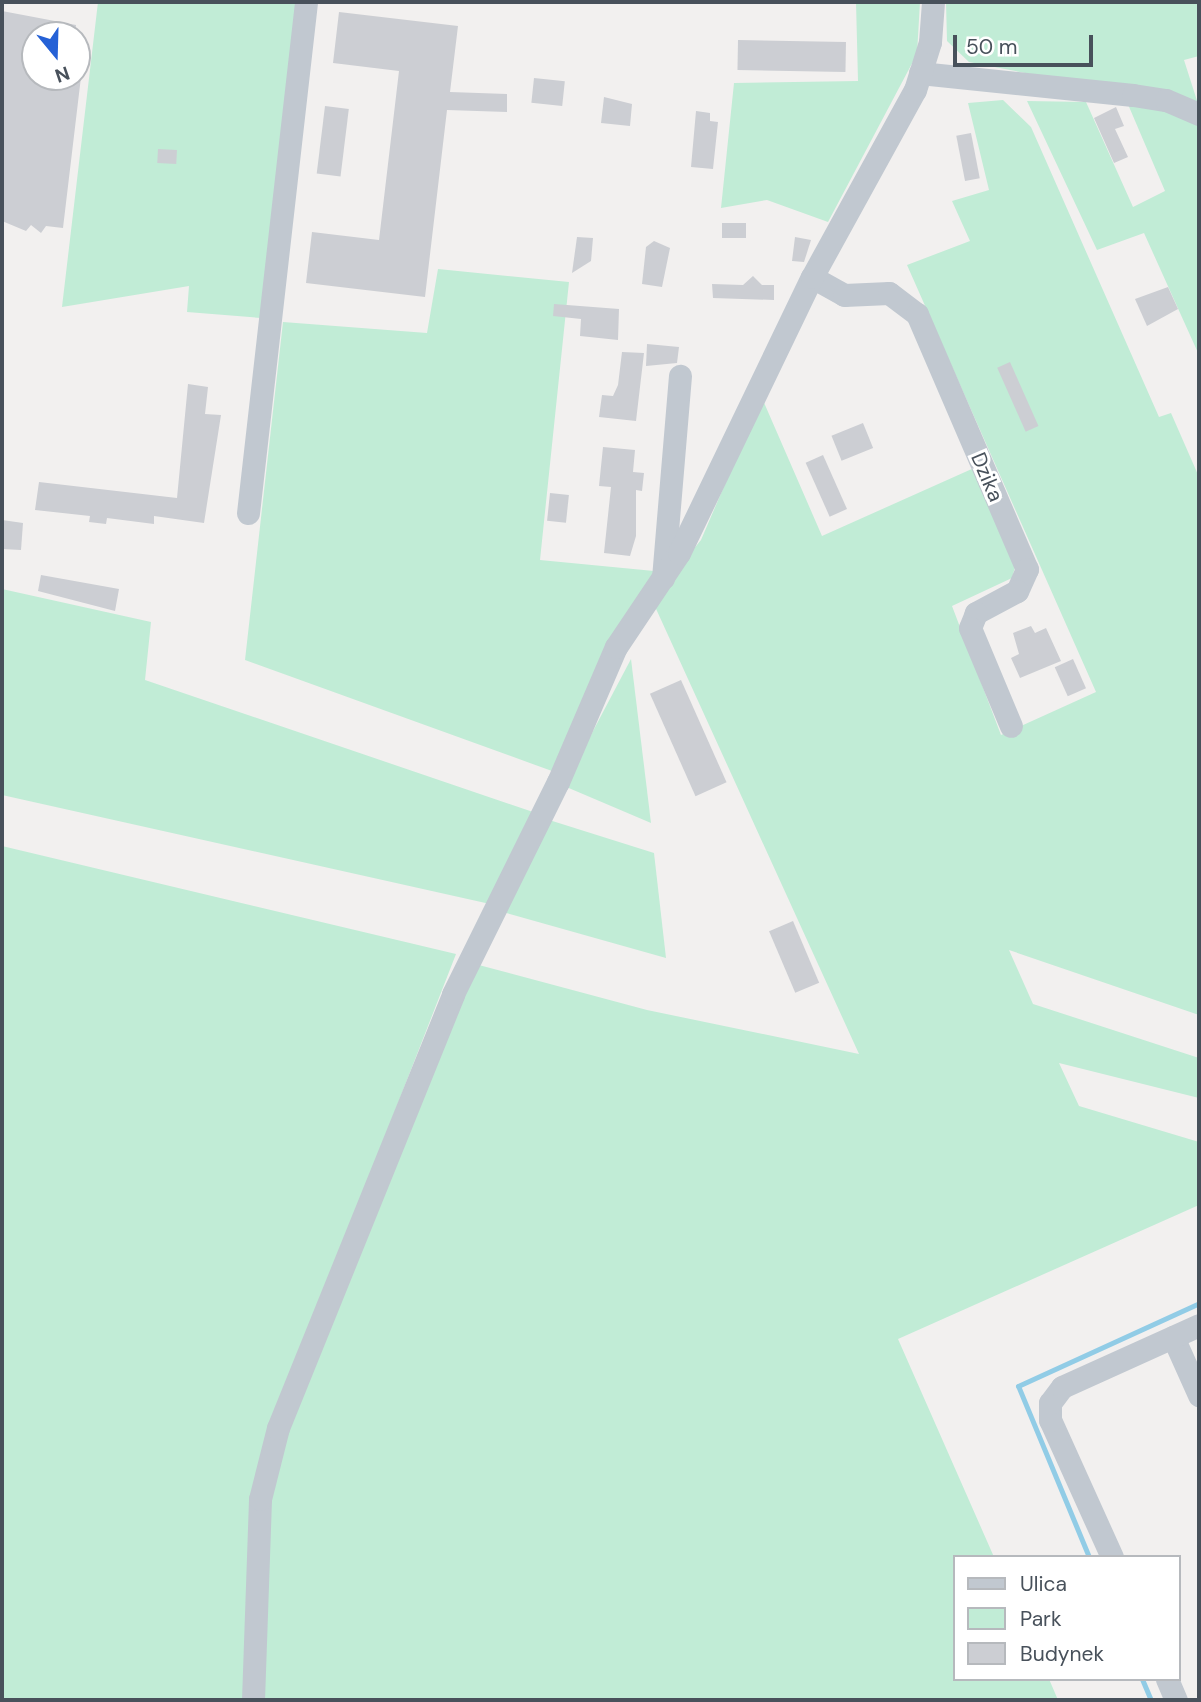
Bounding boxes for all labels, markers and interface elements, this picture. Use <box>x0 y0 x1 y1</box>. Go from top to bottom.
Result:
north arrow <box>21 21 91 91</box>
scale bar <box>956 21 1096 65</box>
text: 50 m <box>966 33 1017 61</box>
text: N <box>52 60 73 89</box>
street label: Dzika <box>965 449 1009 505</box>
legend <box>953 1555 1180 1681</box>
text: Ulica <box>1020 1570 1067 1598</box>
text: Park <box>1020 1605 1061 1633</box>
text: Budynek <box>1020 1640 1104 1668</box>

